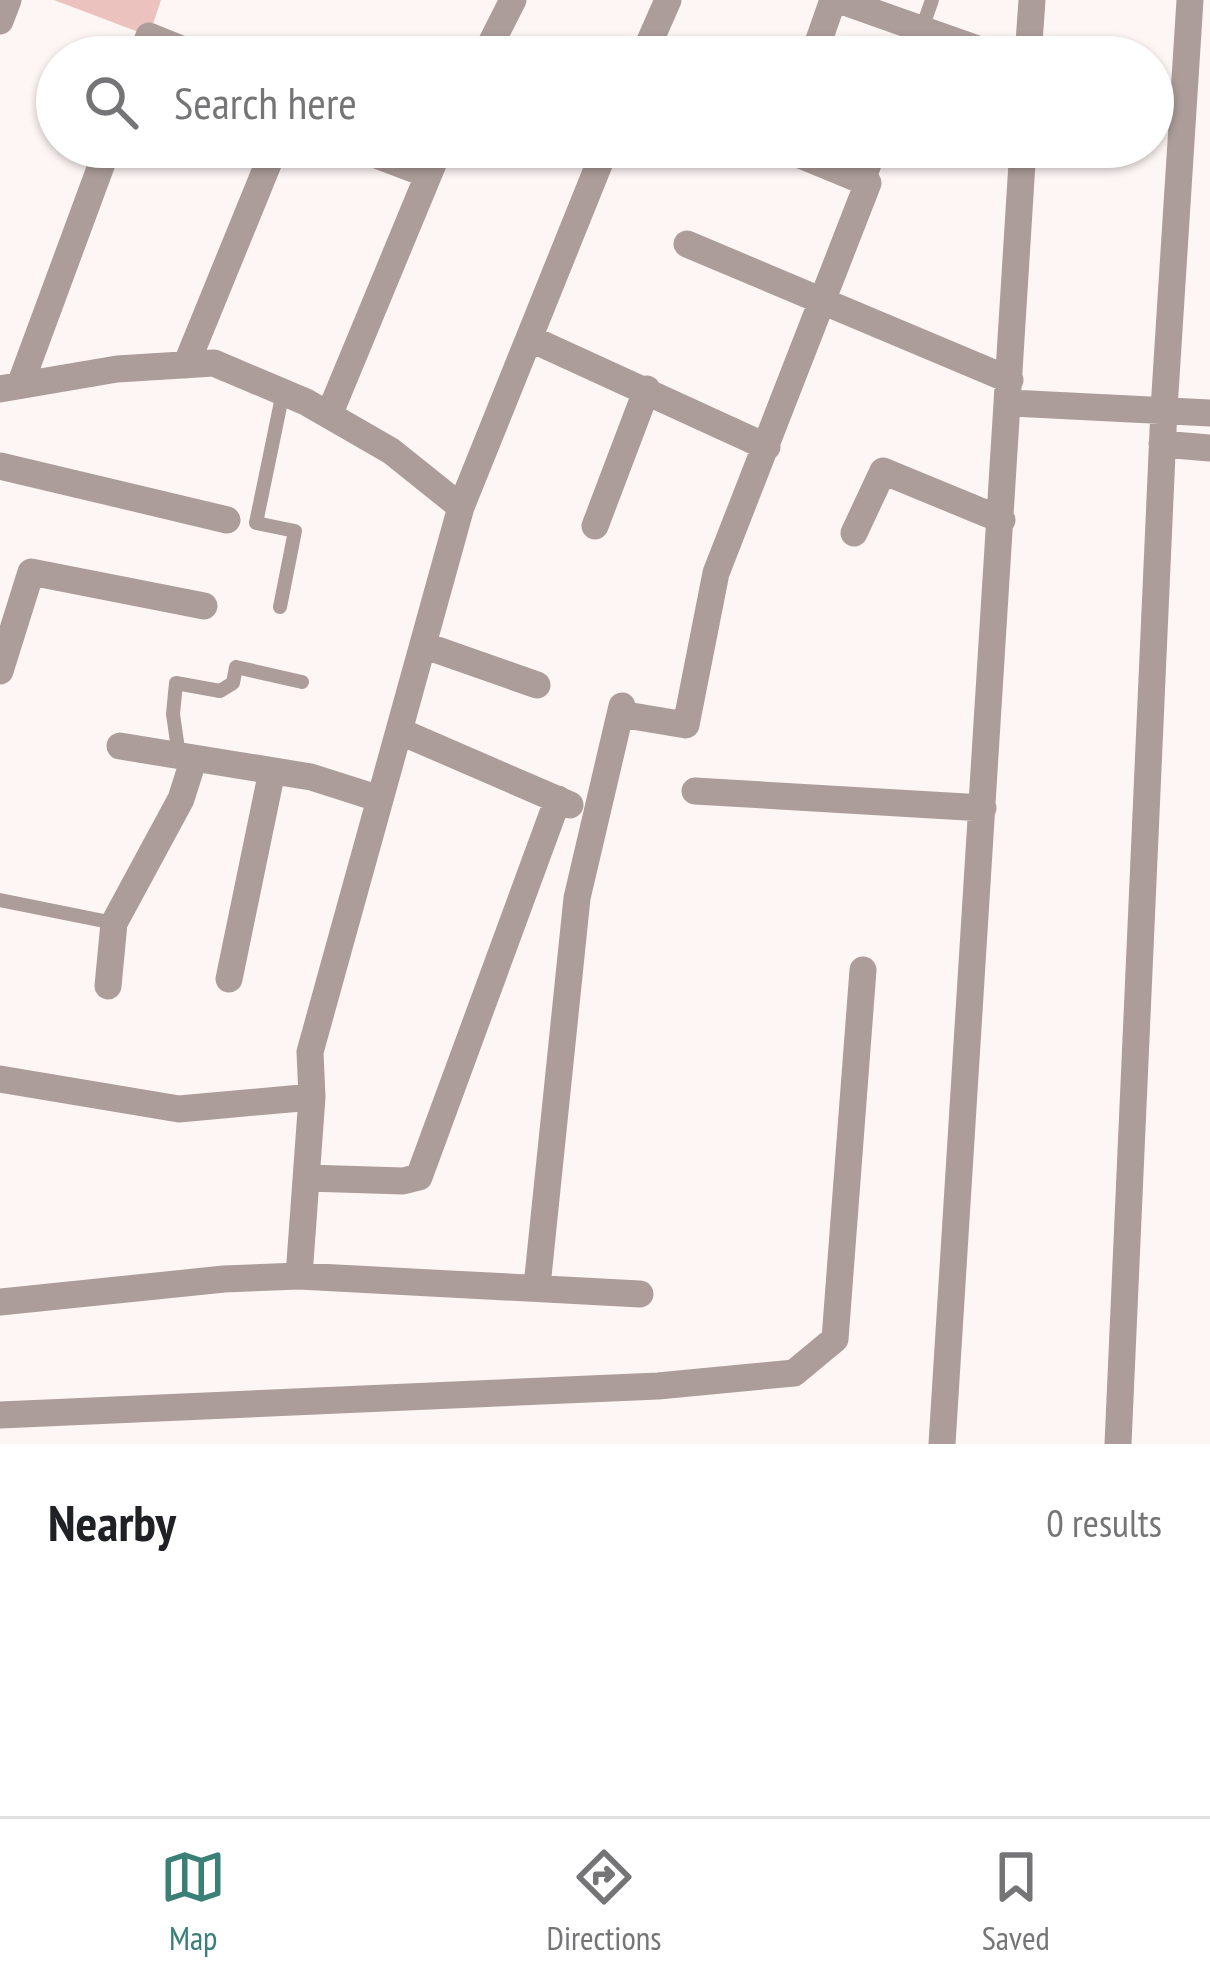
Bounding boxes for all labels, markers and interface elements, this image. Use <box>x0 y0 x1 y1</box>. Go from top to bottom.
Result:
search box <box>36 36 1174 168</box>
icon: search <box>78 69 144 135</box>
text: Search here <box>174 73 357 131</box>
text: Nearby <box>48 1489 176 1555</box>
text: 0 results <box>1046 1497 1162 1548</box>
tab: Map <box>160 1844 226 1959</box>
tab: Directions <box>547 1844 661 1959</box>
tab: Saved <box>982 1844 1050 1959</box>

